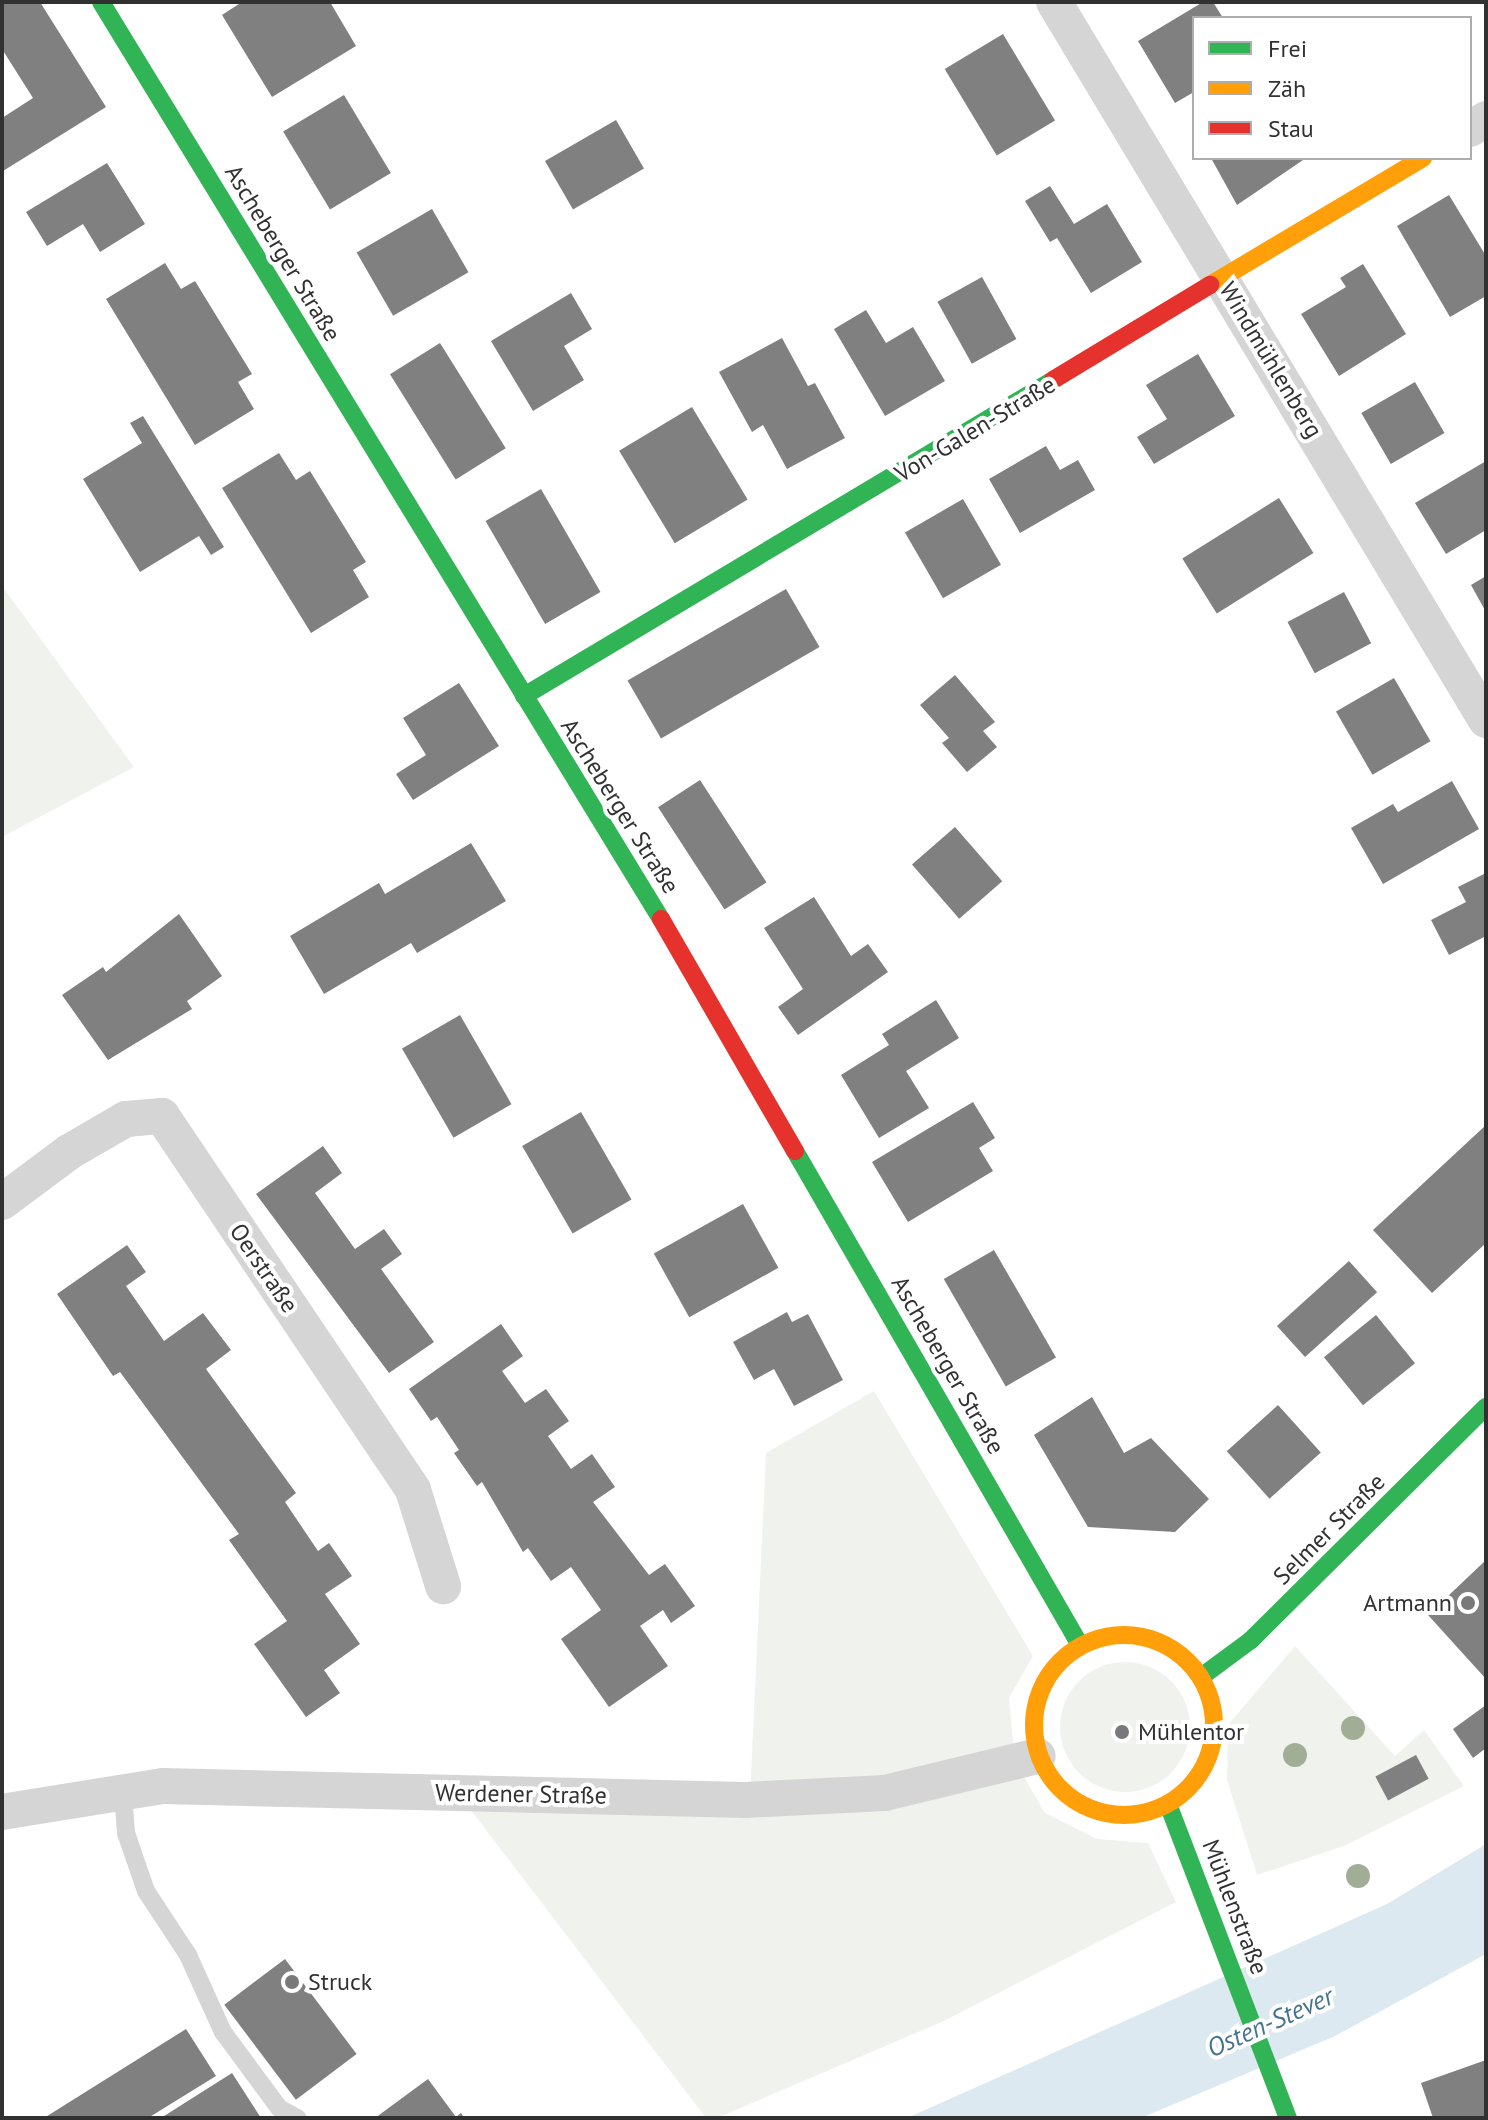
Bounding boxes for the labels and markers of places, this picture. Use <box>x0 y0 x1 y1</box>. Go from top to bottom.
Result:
place label: Artmann <box>1363 1589 1452 1617</box>
marker: Artmann <box>1459 1594 1477 1612</box>
place label: Mühlentor <box>1138 1718 1244 1746</box>
marker: Mühlentor <box>1113 1723 1131 1741</box>
place label: Struck <box>308 1968 372 1996</box>
marker: Struck <box>283 1973 301 1991</box>

